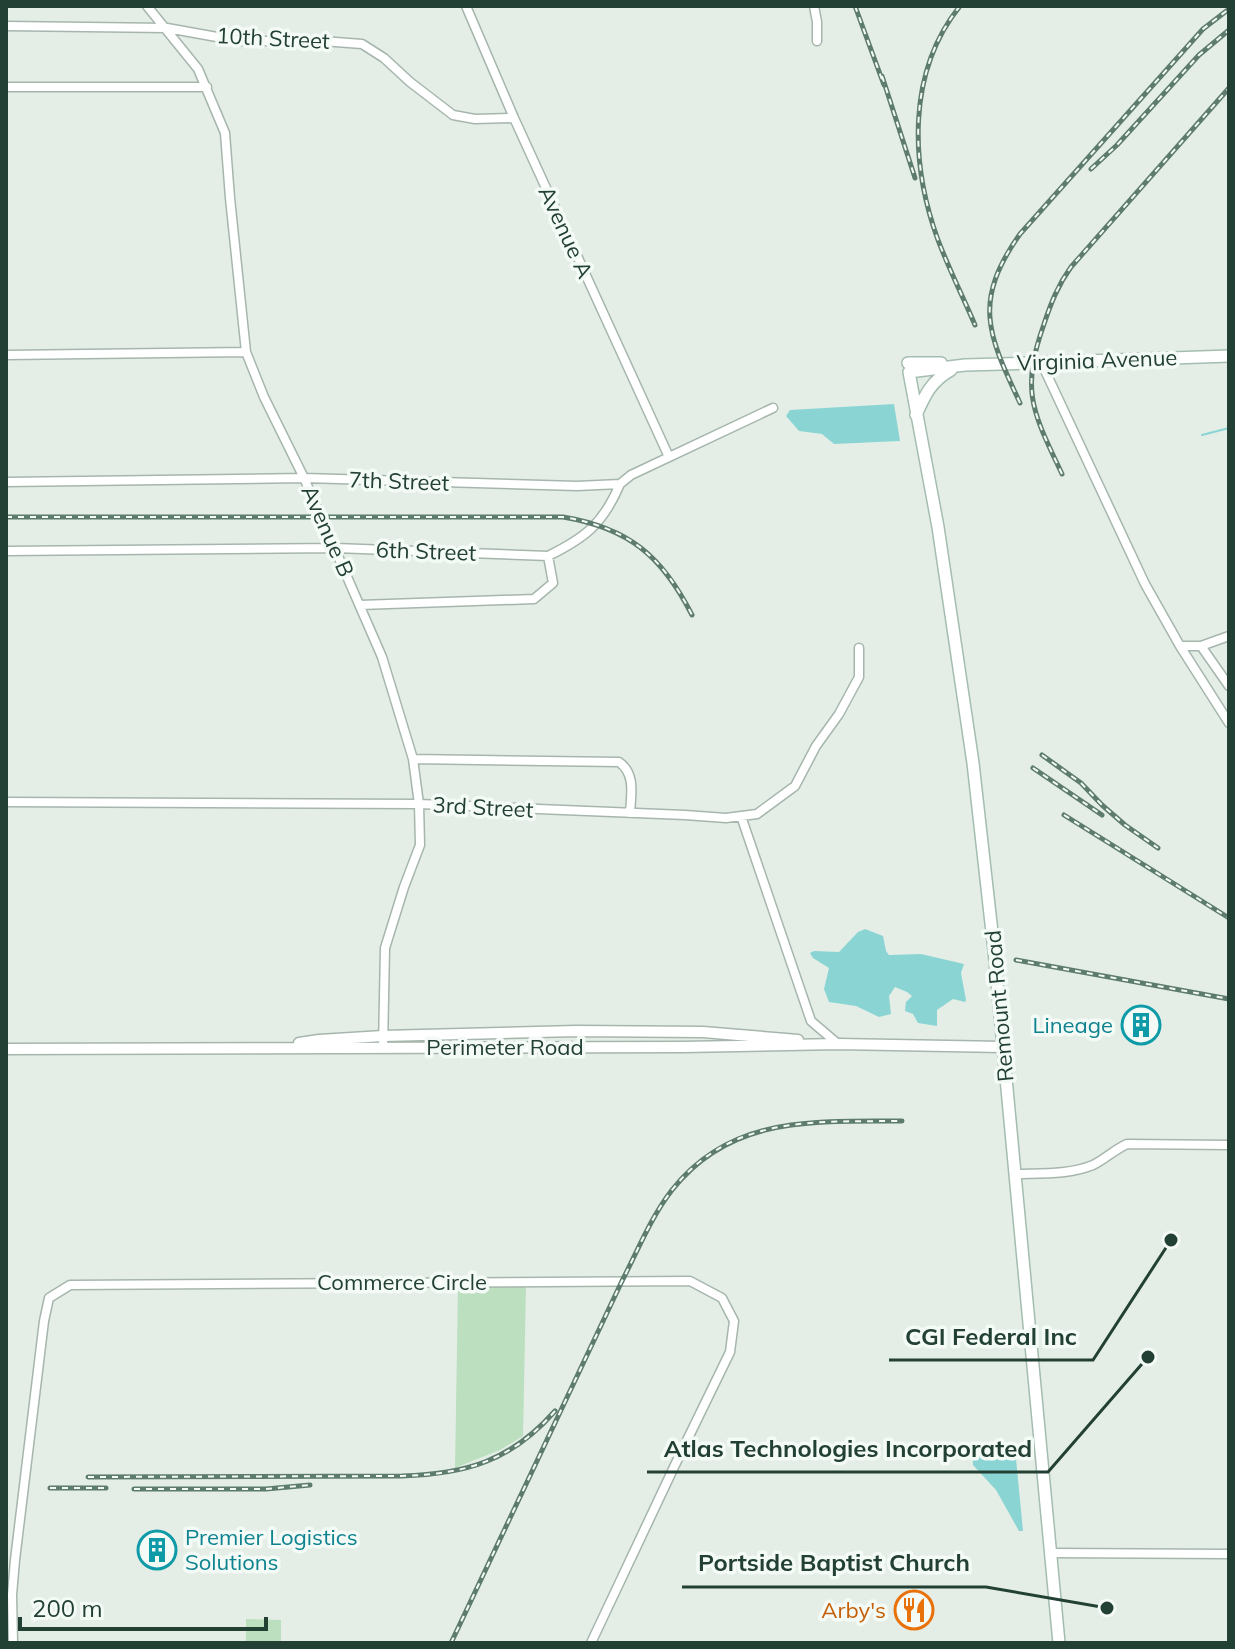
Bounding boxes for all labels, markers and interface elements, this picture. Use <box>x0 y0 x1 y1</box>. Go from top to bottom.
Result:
street label: 10th Street <box>216 21 331 55</box>
street label: Avenue A <box>532 181 600 283</box>
street label: Virginia Avenue <box>1016 343 1178 377</box>
street label: 7th Street <box>348 465 450 497</box>
street label: Avenue B <box>295 481 361 581</box>
street label: 6th Street <box>375 535 477 567</box>
street label: 3rd Street <box>432 790 534 824</box>
street label: Remount Road <box>978 929 1020 1083</box>
building icon: Lineage <box>1120 1004 1162 1046</box>
place label: Lineage <box>1032 1011 1113 1039</box>
street label: Perimeter Road <box>426 1033 584 1061</box>
street label: Commerce Circle <box>317 1268 487 1296</box>
callout: CGI Federal Inc <box>889 1312 1093 1360</box>
text: CGI Federal Inc <box>905 1321 1077 1351</box>
callout: Atlas Technologies Incorporated <box>647 1424 1048 1472</box>
text: Atlas Technologies Incorporated <box>664 1433 1032 1463</box>
place label: Premier Logistics Solutions <box>185 1523 358 1576</box>
building icon: Premier Logistics Solutions <box>136 1529 178 1571</box>
callout: Portside Baptist Church <box>682 1539 986 1587</box>
text: Portside Baptist Church <box>698 1547 970 1577</box>
scale bar <box>20 1581 266 1631</box>
restaurant icon: Arby's <box>893 1589 935 1631</box>
text: 200 m <box>32 1593 103 1623</box>
place label: Arby's <box>821 1596 886 1624</box>

